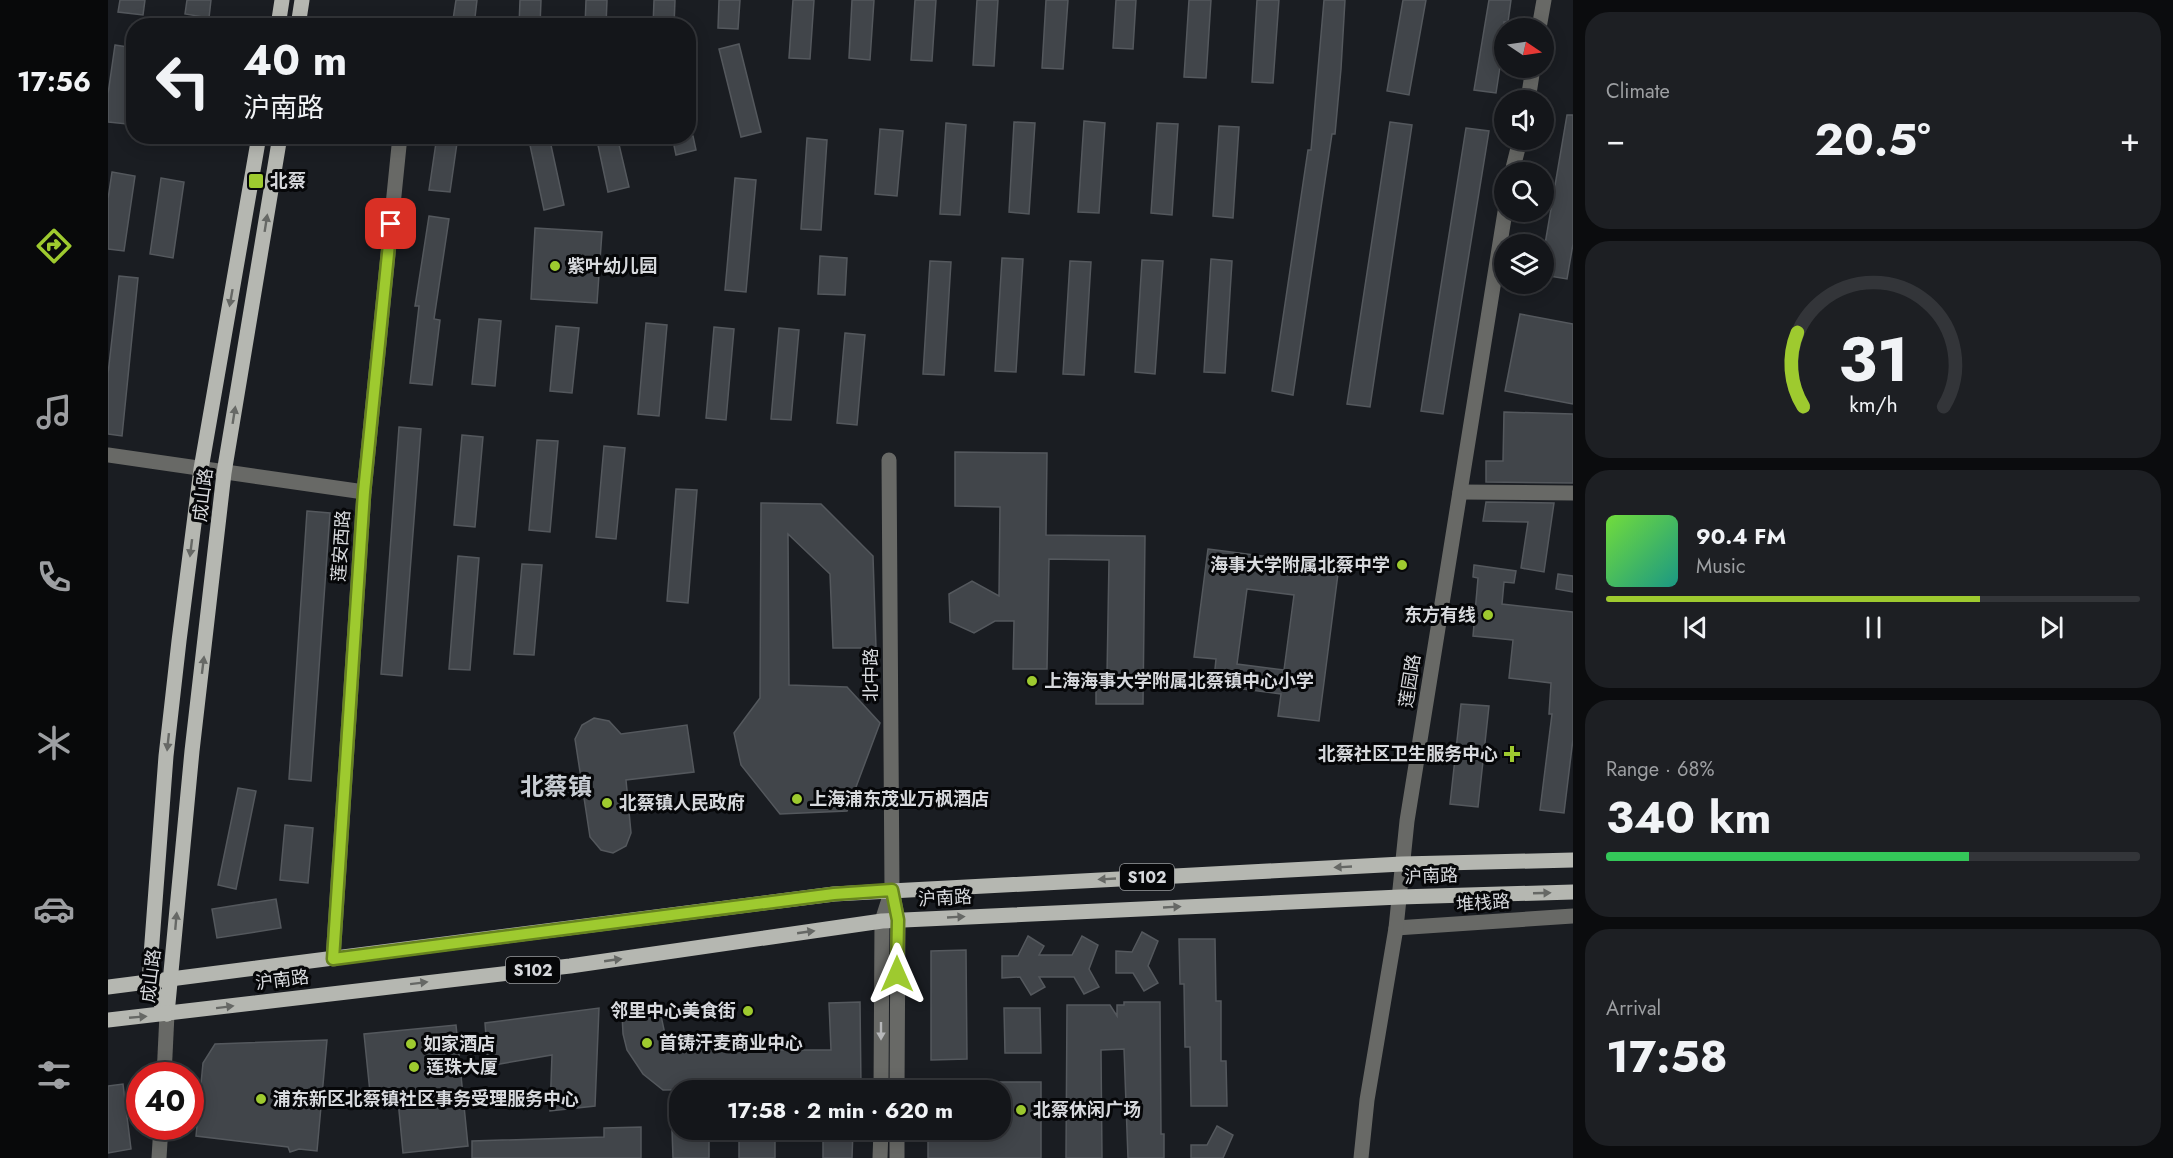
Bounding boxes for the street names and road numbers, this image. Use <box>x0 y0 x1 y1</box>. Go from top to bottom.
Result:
street label: 成山路 <box>187 467 219 523</box>
street label: 莲安西路 <box>326 509 356 583</box>
street label: 北中路 <box>858 648 884 702</box>
street label: 莲园路 <box>1393 652 1427 710</box>
street label: 沪南路 <box>1404 862 1458 890</box>
road number: S102 <box>1120 864 1174 890</box>
street label: 沪南路 <box>917 884 973 912</box>
street label: 堆栈路 <box>1455 888 1511 918</box>
street label: 成山路 <box>135 948 167 1004</box>
road number: S102 <box>506 957 560 983</box>
street label: 沪南路 <box>254 964 310 996</box>

